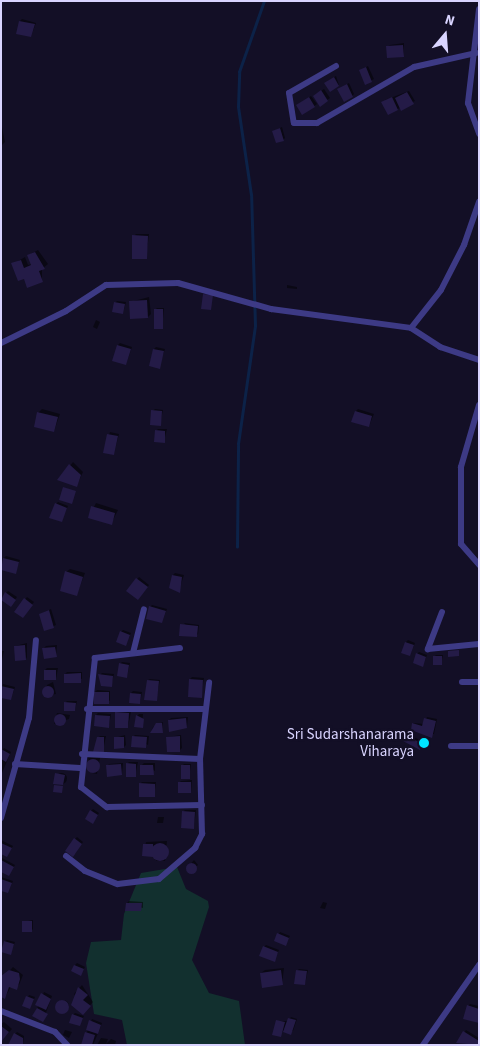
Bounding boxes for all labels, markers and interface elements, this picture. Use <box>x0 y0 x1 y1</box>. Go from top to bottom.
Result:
north arrow <box>420 10 470 60</box>
text: N <box>442 10 457 32</box>
place label: Sri Sudarshanarama Viharaya <box>287 725 414 760</box>
marker: Sri Sudarshanarama Viharaya <box>418 737 430 749</box>

